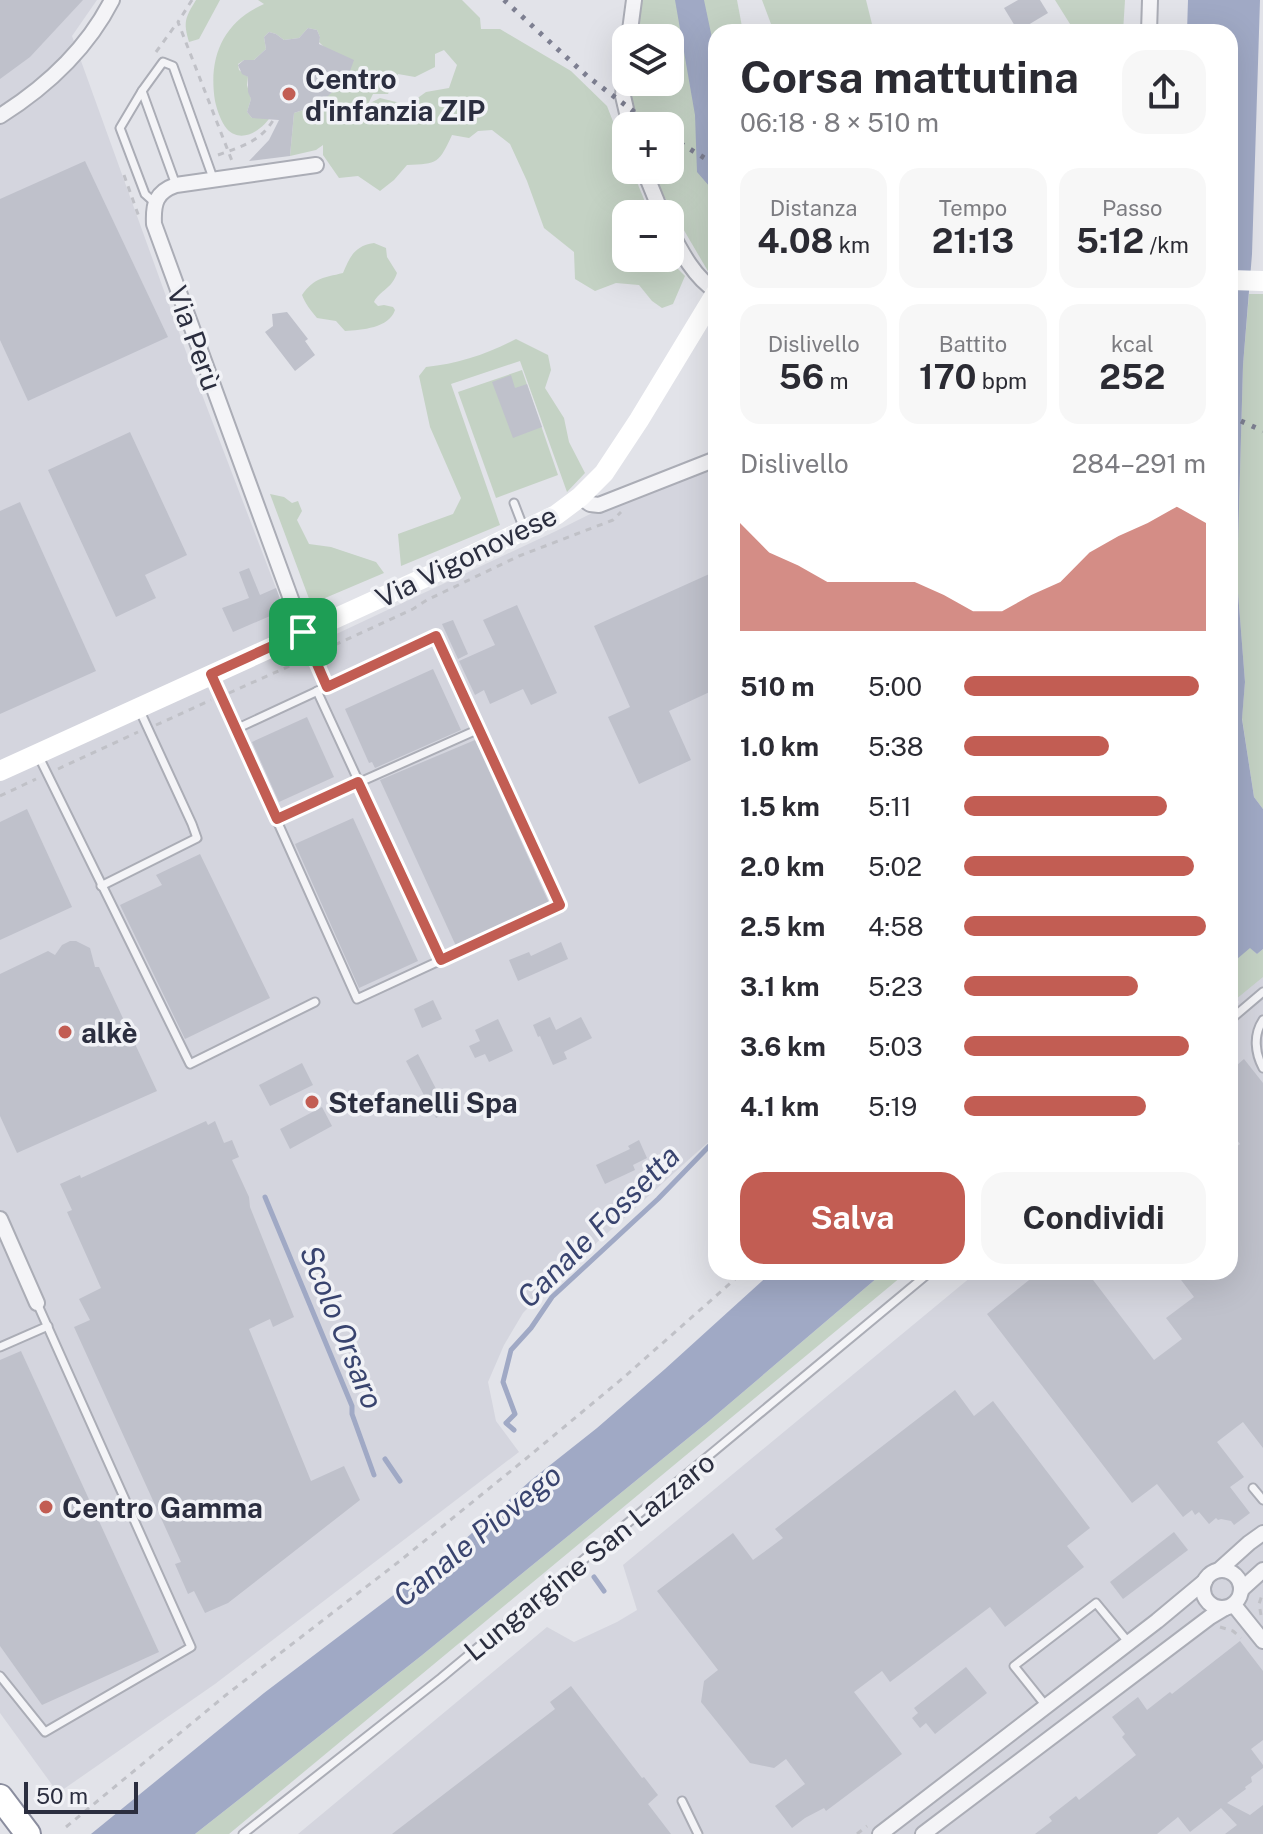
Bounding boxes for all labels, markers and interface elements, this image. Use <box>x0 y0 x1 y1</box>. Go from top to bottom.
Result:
map controls <box>612 24 684 272</box>
button: layers <box>612 24 684 96</box>
button: share <box>1122 50 1206 134</box>
text: Corsa mattutina <box>740 51 1079 103</box>
place label: Centro d'infanzia ZIP <box>305 62 485 127</box>
marker: Centro d'infanzia ZIP <box>280 85 298 103</box>
text: 06:18 · 8 × 510 m <box>740 107 939 138</box>
button: + <box>612 112 684 184</box>
text: Distanza <box>770 195 858 221</box>
text: Tempo <box>939 195 1007 221</box>
text: Passo <box>1102 195 1163 221</box>
button: − <box>612 200 684 272</box>
text: 4.08 <box>757 221 833 261</box>
text: 21:13 <box>932 221 1014 261</box>
text: 5:12 <box>1076 221 1144 261</box>
text: km <box>833 232 870 258</box>
text: /km <box>1144 232 1189 258</box>
street label: Via Perù <box>161 281 229 395</box>
text: Dislivello <box>768 331 860 357</box>
text: Battito <box>939 331 1007 357</box>
text: kcal <box>1111 331 1154 357</box>
text: 56 <box>779 357 824 397</box>
text: 170 <box>919 357 976 397</box>
text: 252 <box>1099 357 1165 397</box>
text: m <box>824 368 849 394</box>
text: bpm <box>976 368 1027 394</box>
text: Dislivello <box>740 448 849 479</box>
text: 284–291 m <box>1072 448 1206 479</box>
street label: Via Vigonovese <box>370 498 562 614</box>
pin <box>269 598 337 666</box>
icon: arrive <box>281 610 325 654</box>
text: 510 m <box>740 671 815 702</box>
text: 5:00 <box>868 671 922 702</box>
text: 1.0 km <box>740 731 819 762</box>
text: 5:38 <box>868 731 924 762</box>
text: 1.5 km <box>740 791 820 822</box>
text: 5:11 <box>868 791 912 822</box>
text: 2.0 km <box>740 851 825 882</box>
text: 5:02 <box>868 851 922 882</box>
text: 2.5 km <box>740 911 825 942</box>
text: 4:58 <box>868 911 924 942</box>
text: 3.1 km <box>740 971 820 1002</box>
text: 5:23 <box>868 971 923 1002</box>
place label: alkè <box>81 1016 138 1049</box>
marker: alkè <box>56 1023 74 1041</box>
text: 3.6 km <box>740 1031 826 1062</box>
text: 5:03 <box>868 1031 923 1062</box>
place label: Stefanelli Spa <box>328 1086 518 1119</box>
text: 4.1 km <box>740 1091 819 1122</box>
text: 5:19 <box>868 1091 917 1122</box>
marker: Stefanelli Spa <box>303 1093 321 1111</box>
water label: Canale Fossetta <box>509 1137 687 1315</box>
button: Salva <box>740 1172 965 1264</box>
button: Condividi <box>981 1172 1206 1264</box>
water label: Scolo Orsaro <box>293 1240 391 1414</box>
street label: Lungargine San Lazzaro <box>457 1445 721 1667</box>
water label: Canale Piovego <box>386 1456 568 1614</box>
place label: Centro Gamma <box>62 1491 263 1524</box>
marker: Centro Gamma <box>37 1498 55 1516</box>
scale bar <box>24 1778 138 1814</box>
text: 50 m <box>36 1783 88 1809</box>

